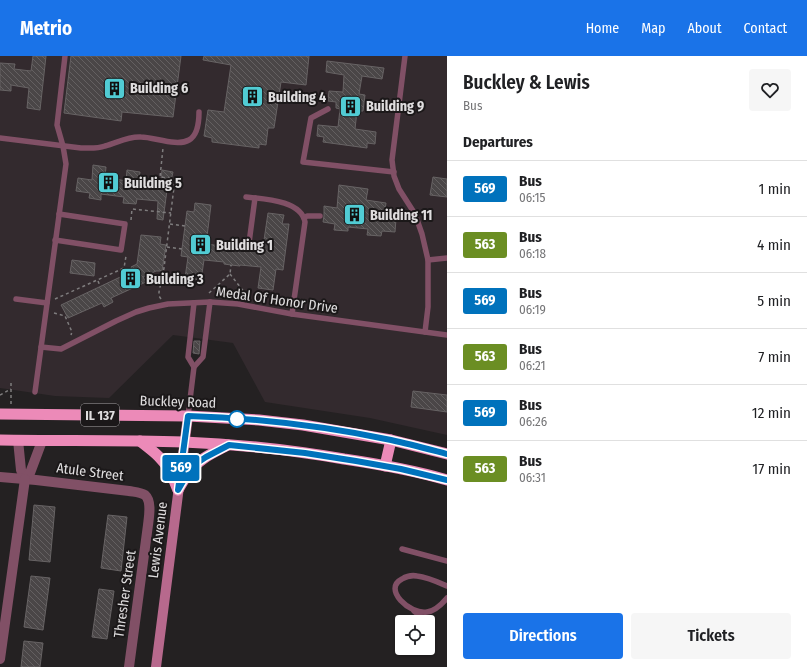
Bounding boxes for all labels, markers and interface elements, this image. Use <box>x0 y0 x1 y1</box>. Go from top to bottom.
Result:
text: Metrio <box>20 17 72 40</box>
text: Home <box>586 20 619 37</box>
text: Map <box>641 20 665 37</box>
text: About <box>687 20 722 37</box>
text: Contact <box>744 20 787 37</box>
button: heart <box>749 69 791 111</box>
text: Buckley & Lewis <box>463 71 590 94</box>
building icon: Building 6 <box>102 75 128 101</box>
place label: Building 6 <box>130 80 188 97</box>
building icon: Building 4 <box>239 84 265 110</box>
place label: Building 4 <box>268 89 326 106</box>
building icon: Building 9 <box>337 93 363 119</box>
place label: Building 9 <box>366 98 424 115</box>
text: Bus <box>463 98 482 113</box>
text: Departures <box>463 133 533 151</box>
building icon: Building 5 <box>95 170 121 196</box>
text: Bus <box>519 172 542 190</box>
place label: Building 5 <box>124 175 182 192</box>
text: 569 <box>474 180 496 197</box>
text: 1 min <box>758 180 791 198</box>
text: 06:15 <box>519 190 545 205</box>
building icon: Building 11 <box>341 202 367 228</box>
place label: Building 11 <box>370 207 433 224</box>
text: Bus <box>519 228 542 246</box>
building icon: Building 1 <box>187 232 213 258</box>
text: 563 <box>475 236 495 253</box>
text: 4 min <box>757 236 791 254</box>
place label: Building 1 <box>216 237 273 254</box>
text: 06:18 <box>519 246 546 261</box>
building icon: Building 3 <box>117 266 143 292</box>
place label: Building 3 <box>146 271 204 288</box>
street label: Medal Of Honor Drive <box>215 283 339 317</box>
text: Bus <box>519 284 542 302</box>
text: 569 <box>474 292 496 309</box>
text: 5 min <box>757 292 791 310</box>
text: 06:19 <box>519 302 546 317</box>
text: Bus <box>519 340 542 358</box>
text: 563 <box>475 348 495 365</box>
text: 7 min <box>758 348 791 366</box>
text: 06:21 <box>519 358 546 373</box>
street label: Buckley Road <box>139 392 217 412</box>
text: Bus <box>519 396 542 414</box>
road number: IL 137 <box>81 404 119 426</box>
text: 569 <box>474 404 496 421</box>
text: 12 min <box>752 404 791 422</box>
unlabelled marker <box>228 410 246 428</box>
text: 06:26 <box>519 414 547 429</box>
text: Bus <box>519 452 542 470</box>
line badge: 569 <box>158 455 204 481</box>
street label: Atule Street <box>55 459 125 485</box>
text: 569 <box>170 459 192 476</box>
text: 563 <box>475 460 495 477</box>
text: 17 min <box>752 460 791 478</box>
text: 06:31 <box>519 470 546 485</box>
street label: Lewis Avenue <box>145 501 171 579</box>
street label: Thresher Street <box>110 549 140 639</box>
button: Directions <box>463 613 623 659</box>
button: Tickets <box>631 613 791 659</box>
map controls <box>395 615 435 655</box>
button: locate <box>395 615 435 655</box>

